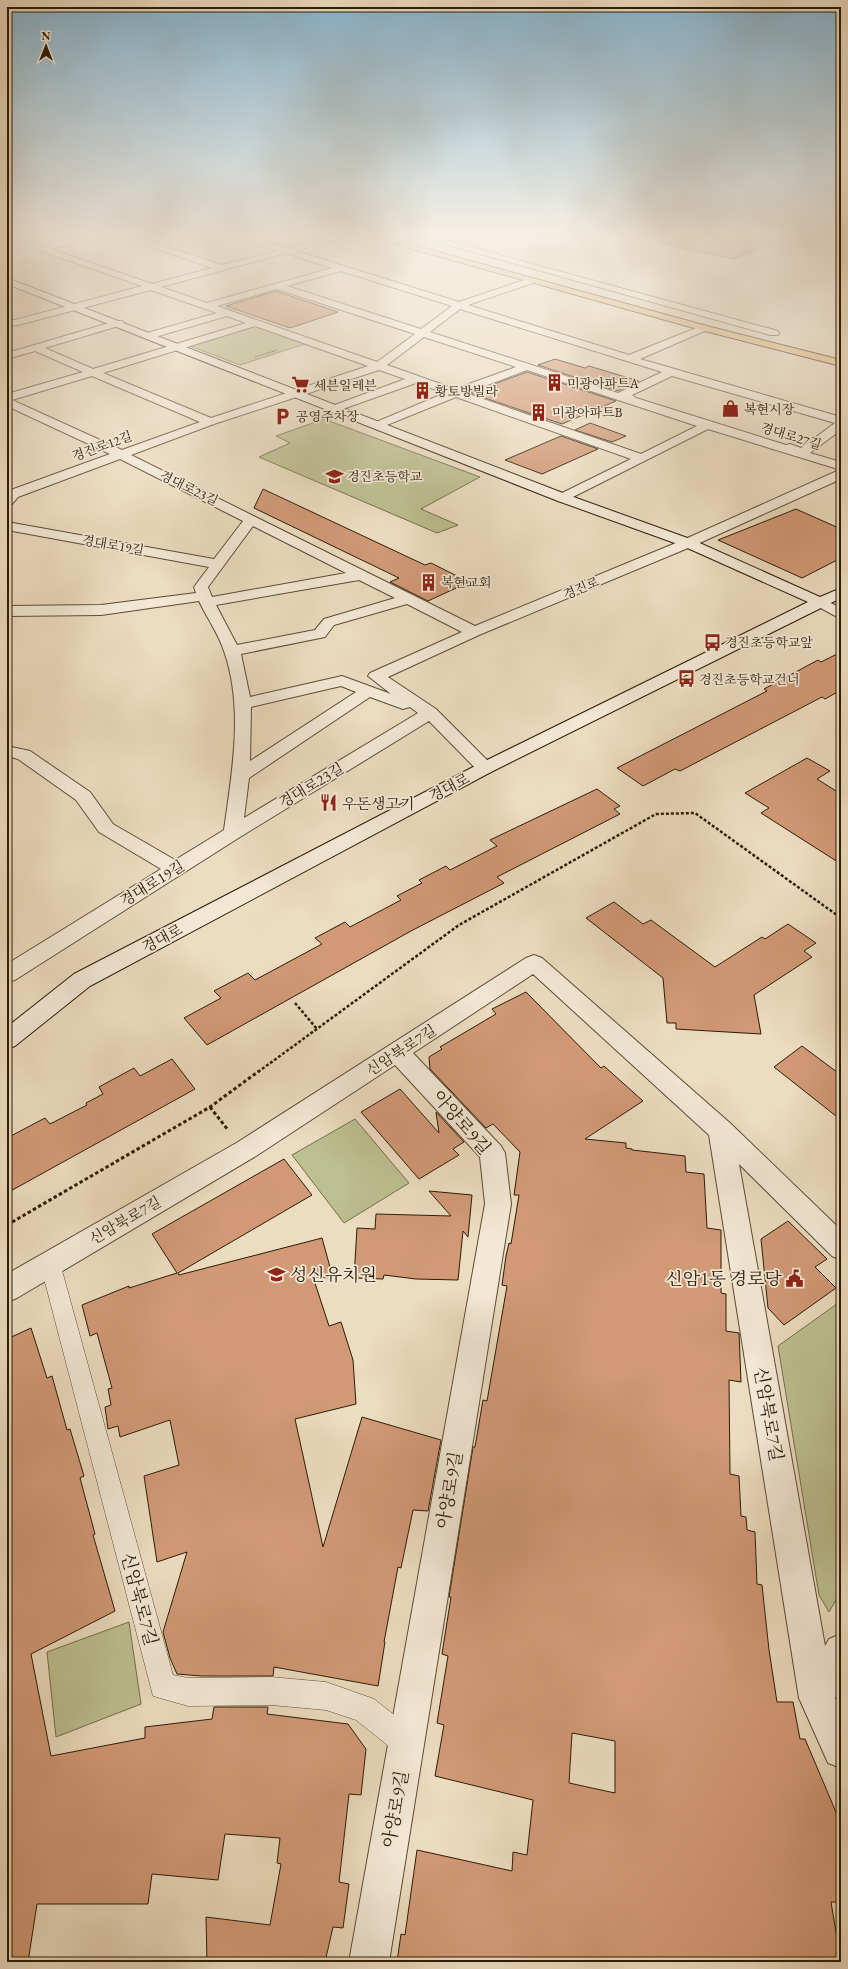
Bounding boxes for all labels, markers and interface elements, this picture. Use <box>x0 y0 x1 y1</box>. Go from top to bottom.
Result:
north arrow <box>26 26 66 66</box>
text: N <box>42 29 51 43</box>
building icon: 미광아파트A <box>544 373 564 393</box>
supermarket icon: 세븐일레븐 <box>291 375 311 395</box>
place label: 미광아파트A <box>567 375 640 392</box>
place label: 세븐일레븐 <box>314 377 377 394</box>
building icon: 황토방빌라 <box>412 381 432 401</box>
place label: 황토방빌라 <box>435 383 498 400</box>
shop icon: 복현시장 <box>721 399 741 419</box>
place label: 복현시장 <box>744 401 795 418</box>
building icon: 미광아파트B <box>529 402 549 422</box>
place label: 미광아파트B <box>552 404 623 421</box>
parking icon: 공영주차장 <box>273 406 293 426</box>
place label: 공영주차장 <box>296 408 359 425</box>
street label: 경대로27길 <box>759 419 823 453</box>
street label: 경진로12길 <box>70 427 134 465</box>
school or university icon: 경진초등학교 <box>324 466 344 486</box>
street label: 경대로23길 <box>157 467 221 509</box>
place label: 경진초등학교 <box>347 468 423 485</box>
street label: 경대로19길 <box>81 531 145 559</box>
building icon: 복현교회 <box>418 572 438 592</box>
street label: 경진로 <box>560 573 602 603</box>
place label: 복현교회 <box>441 574 491 591</box>
bus stop icon: 경진초등학교앞 <box>702 632 722 652</box>
place label: 경진초등학교앞 <box>725 634 813 651</box>
bus stop icon: 경진초등학교건너 <box>676 669 696 689</box>
place label: 경진초등학교건너 <box>699 671 799 688</box>
street label: 경대로23길 <box>275 758 347 812</box>
street label: 경대로 <box>425 768 473 806</box>
restaurant icon: 우돈생고기 <box>319 793 339 813</box>
place label: 우돈생고기 <box>342 794 414 813</box>
street label: 경대로19길 <box>116 856 188 910</box>
street label: 경대로 <box>138 919 186 957</box>
street label: 신암북로7길 <box>362 1020 440 1080</box>
street label: 아양로9길 <box>428 1085 496 1159</box>
street label: 신암북로7길 <box>86 1192 164 1248</box>
place label: 성신유치원 <box>290 1263 377 1286</box>
school or university icon: 성신유치원 <box>267 1264 287 1284</box>
place label: 신암1동 경로당 <box>665 1267 783 1290</box>
public building icon: 신암1동 경로당 <box>785 1268 805 1288</box>
street label: 신암북로7길 <box>749 1365 789 1463</box>
street label: 아양로9길 <box>431 1449 467 1531</box>
street label: 신암북로7길 <box>117 1550 163 1648</box>
street label: 아양로9길 <box>377 1768 413 1850</box>

